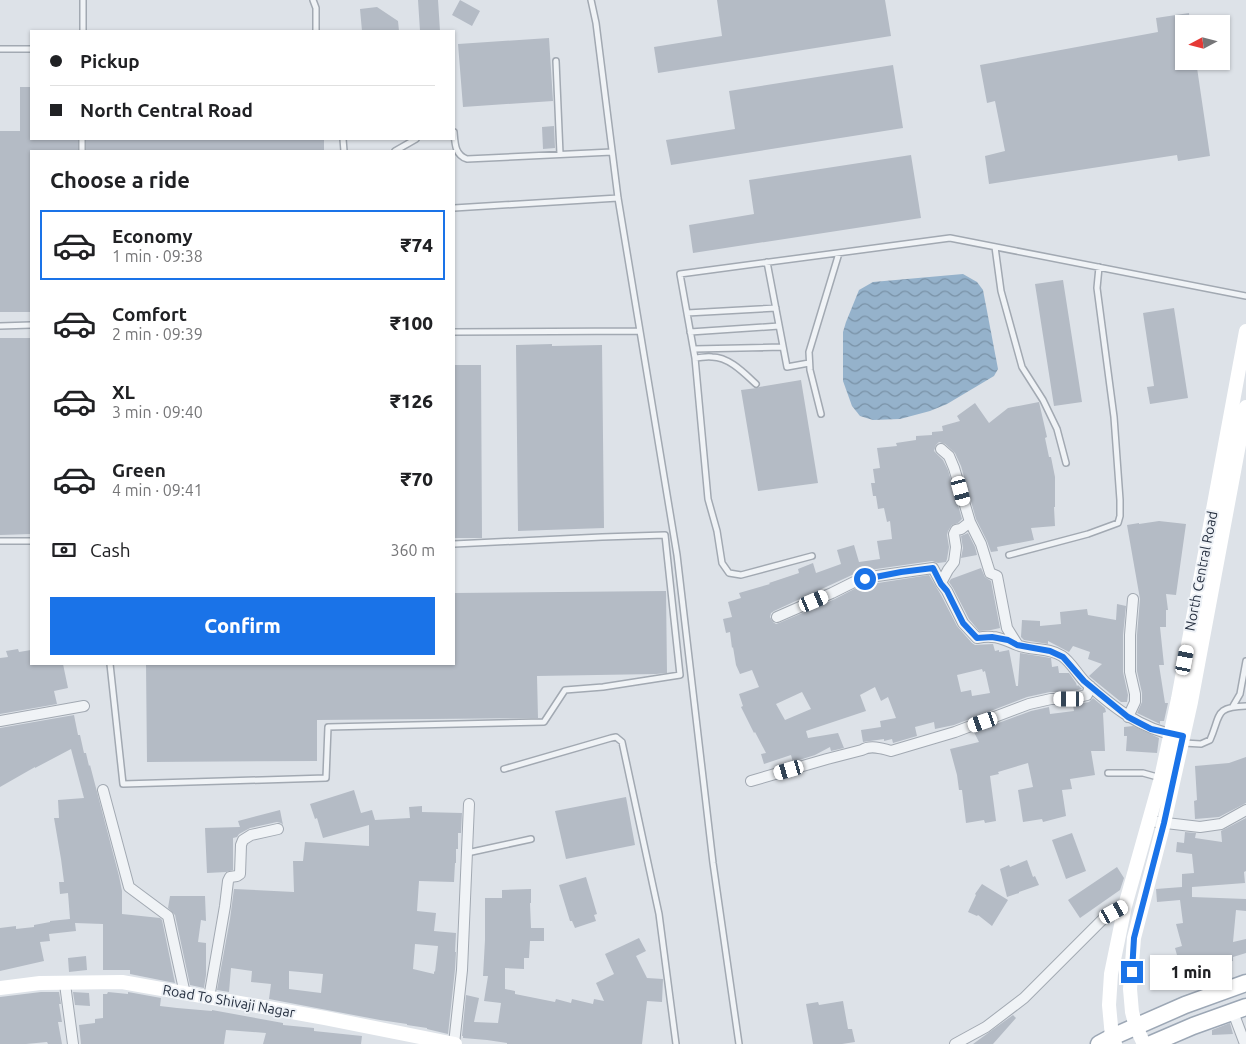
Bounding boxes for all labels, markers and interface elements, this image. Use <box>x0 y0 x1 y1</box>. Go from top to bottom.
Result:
north arrow <box>1175 15 1230 70</box>
map controls <box>1175 15 1230 70</box>
text: Pickup <box>80 50 140 72</box>
text: North Central Road <box>80 99 253 121</box>
text: Choose a ride <box>50 167 190 192</box>
icon: car <box>52 223 97 268</box>
text: Economy <box>112 225 193 247</box>
text: ₹74 <box>401 234 433 256</box>
text: 1 min · 09:38 <box>112 247 203 265</box>
icon: car <box>52 301 97 346</box>
text: Comfort <box>112 303 187 325</box>
text: ₹100 <box>390 312 433 334</box>
text: 2 min · 09:39 <box>112 325 203 343</box>
icon: car <box>52 379 97 424</box>
text: XL <box>112 381 135 403</box>
text: ₹126 <box>390 390 433 412</box>
text: 3 min · 09:40 <box>112 403 203 421</box>
icon: car <box>52 457 97 502</box>
text: Green <box>112 459 166 481</box>
text: ₹70 <box>401 468 433 490</box>
car <box>949 475 972 507</box>
text: 4 min · 09:41 <box>112 481 203 499</box>
street label: North Central Road <box>1182 510 1220 632</box>
icon: cash <box>50 536 78 564</box>
text: Cash <box>90 539 131 561</box>
text: 360 m <box>390 541 435 559</box>
route start <box>854 568 876 590</box>
car <box>797 588 830 614</box>
button: Confirm <box>50 597 435 655</box>
car <box>1174 644 1195 676</box>
car <box>1054 692 1084 707</box>
car <box>966 710 999 734</box>
car <box>772 759 805 781</box>
car <box>1097 898 1130 926</box>
callout: 1 min <box>1150 954 1232 990</box>
route end <box>1121 961 1143 983</box>
text: 1 min <box>1171 963 1211 981</box>
street label: Road To Shivaji Nagar <box>161 981 297 1021</box>

